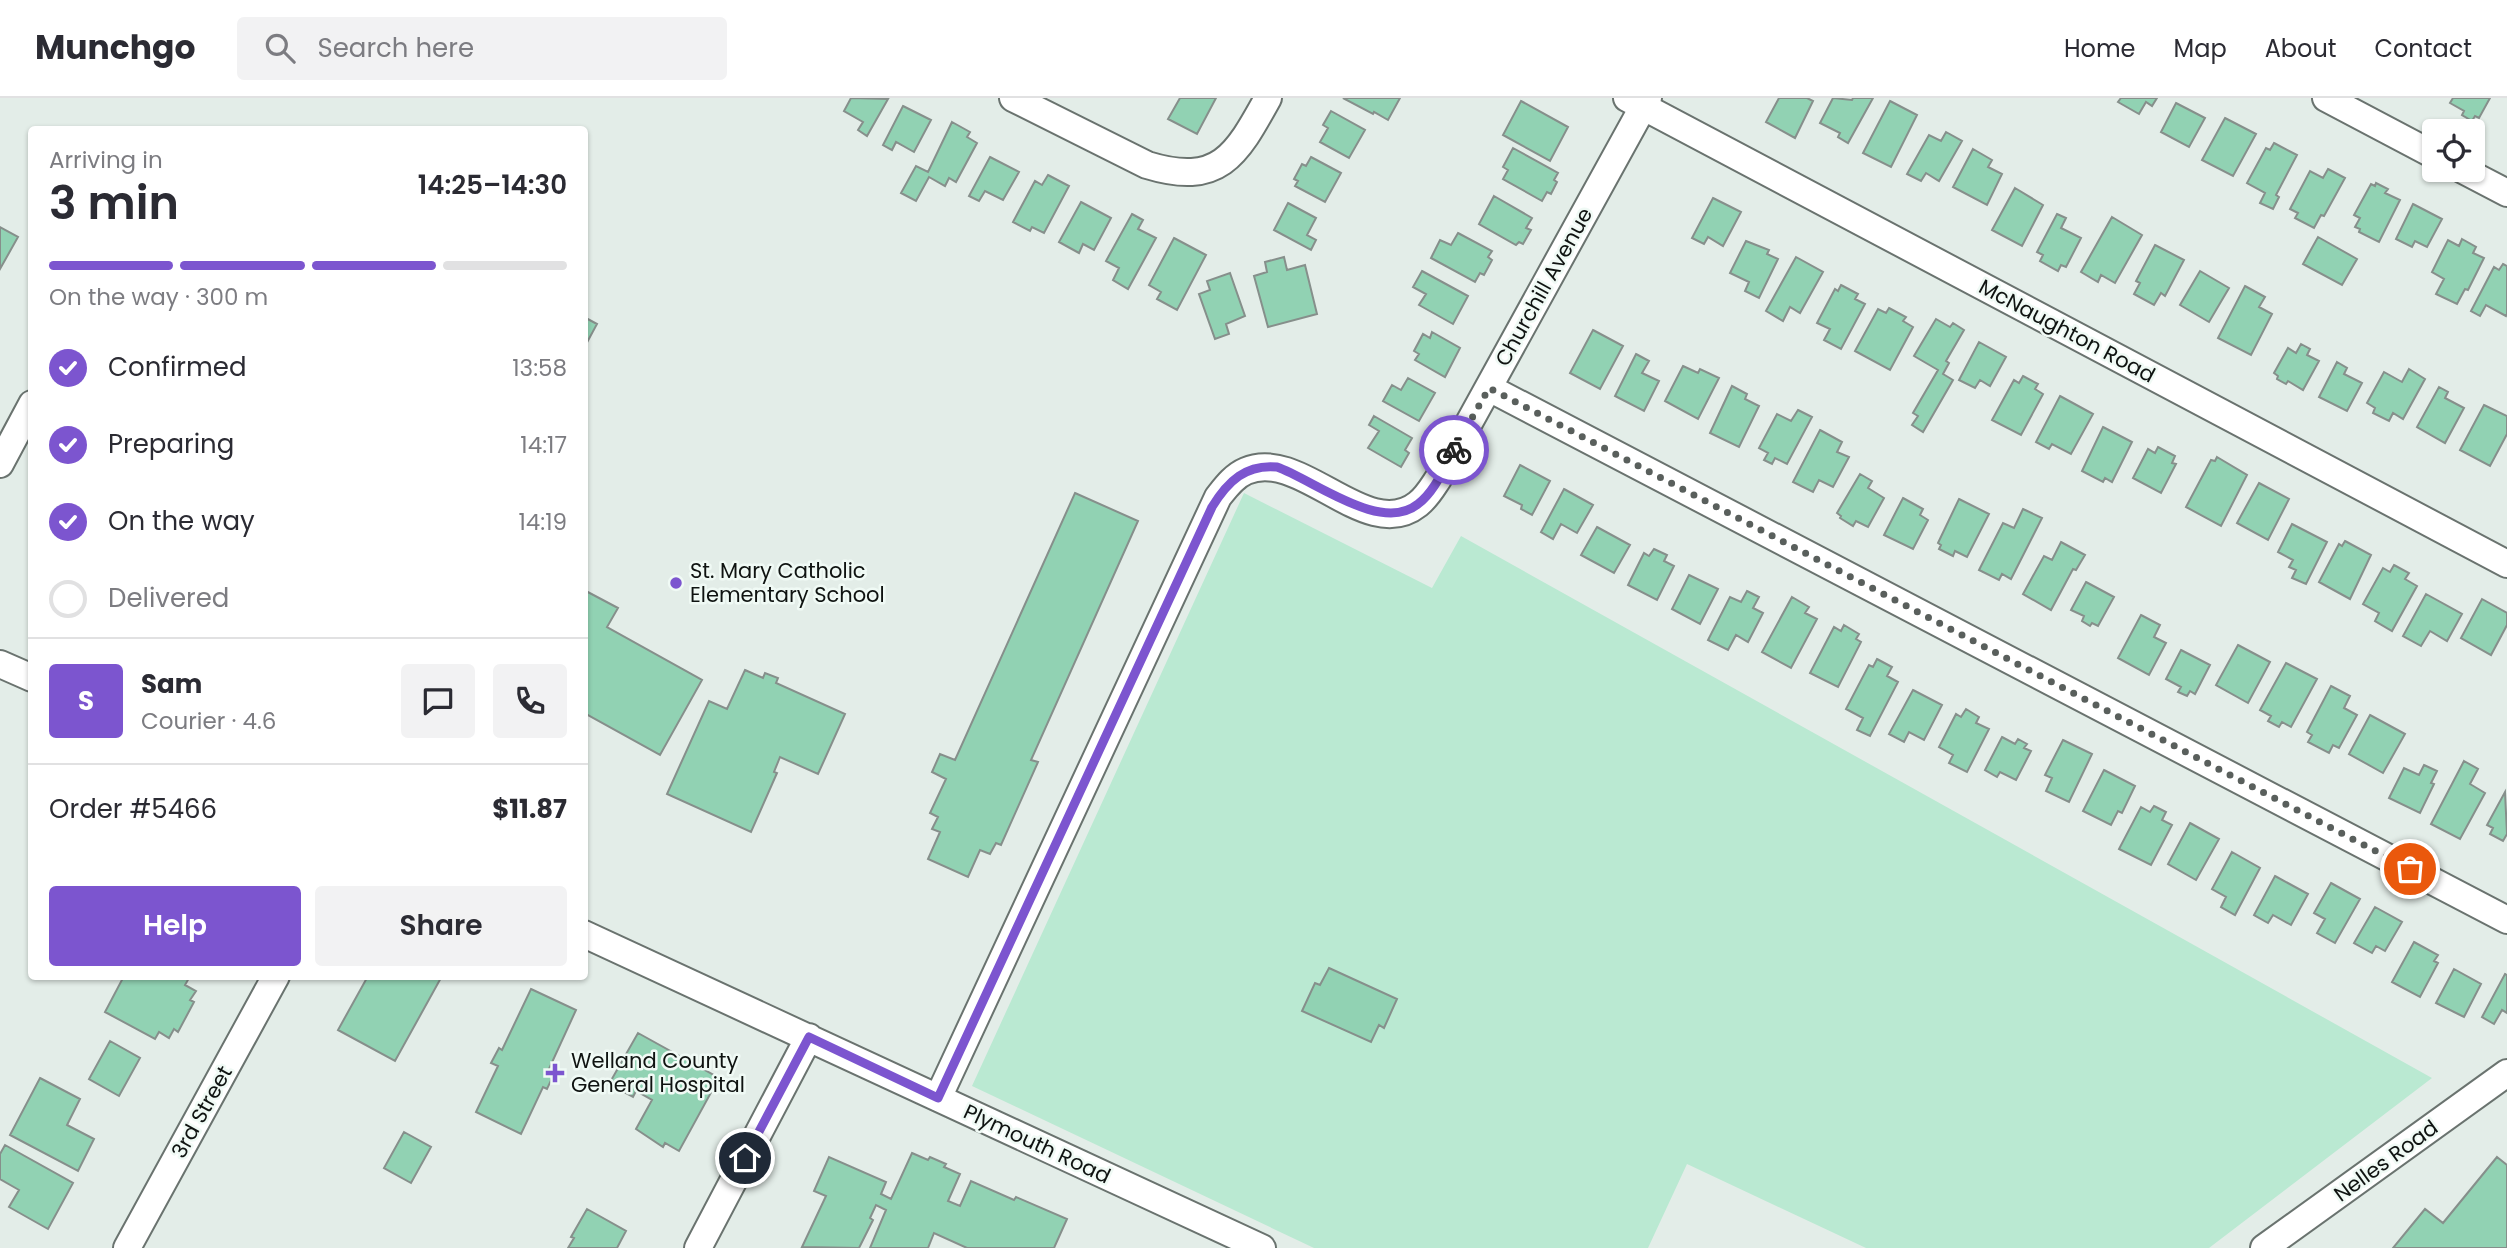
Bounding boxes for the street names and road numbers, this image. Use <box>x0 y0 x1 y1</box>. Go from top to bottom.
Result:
street label: Churchill Avenue <box>1488 202 1599 371</box>
street label: McNaughton Road <box>1974 272 2160 389</box>
street label: 3rd Street <box>164 1060 239 1163</box>
street label: Plymouth Road <box>959 1097 1115 1190</box>
street label: Nelles Road <box>2328 1113 2444 1208</box>

